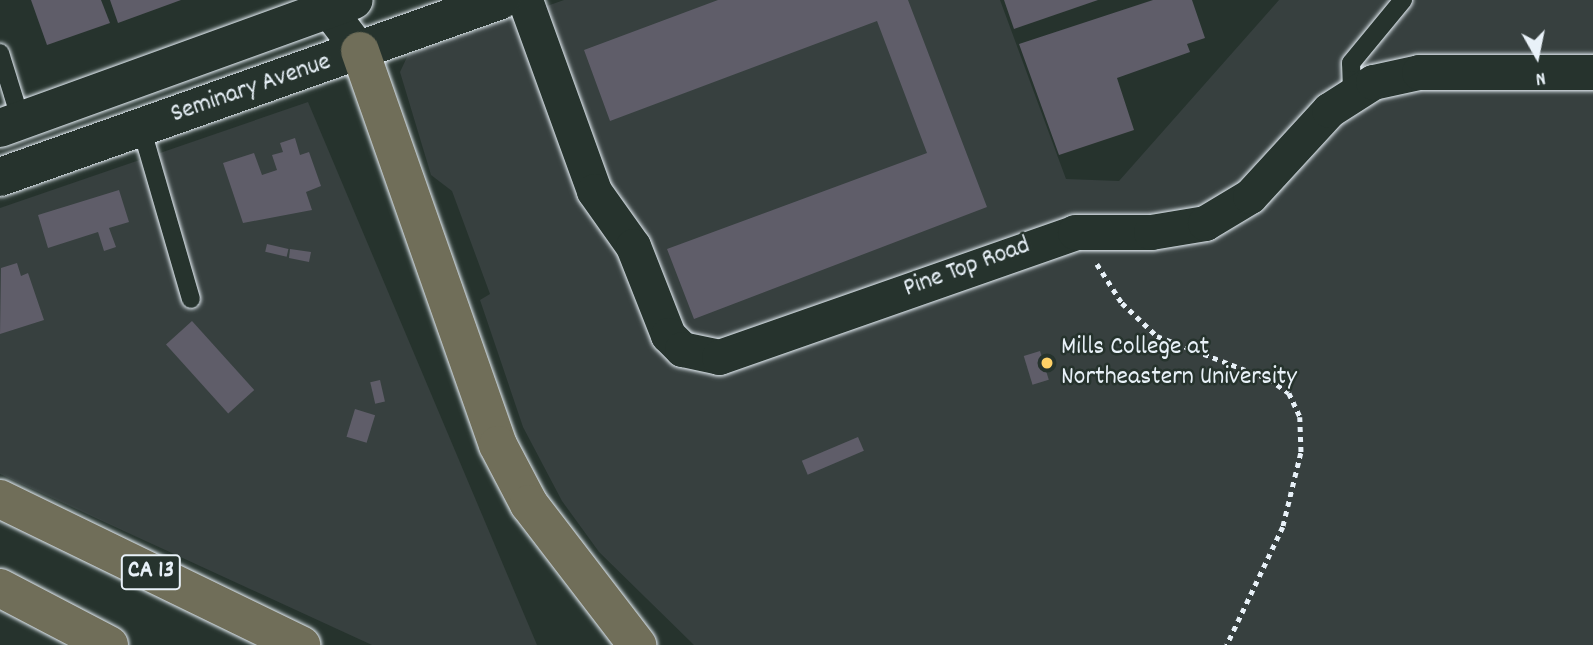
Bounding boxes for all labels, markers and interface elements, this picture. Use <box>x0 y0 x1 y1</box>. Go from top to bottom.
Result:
north arrow <box>1502 21 1572 91</box>
street label: Seminary Avenue <box>167 47 335 131</box>
text: N <box>1534 63 1547 91</box>
street label: Pine Top Road <box>900 231 1034 305</box>
place label: Mills College at Northeastern University <box>1061 332 1297 394</box>
marker: Mills College at Northeastern University <box>1039 355 1055 371</box>
road number: CA 13 <box>120 552 182 592</box>

